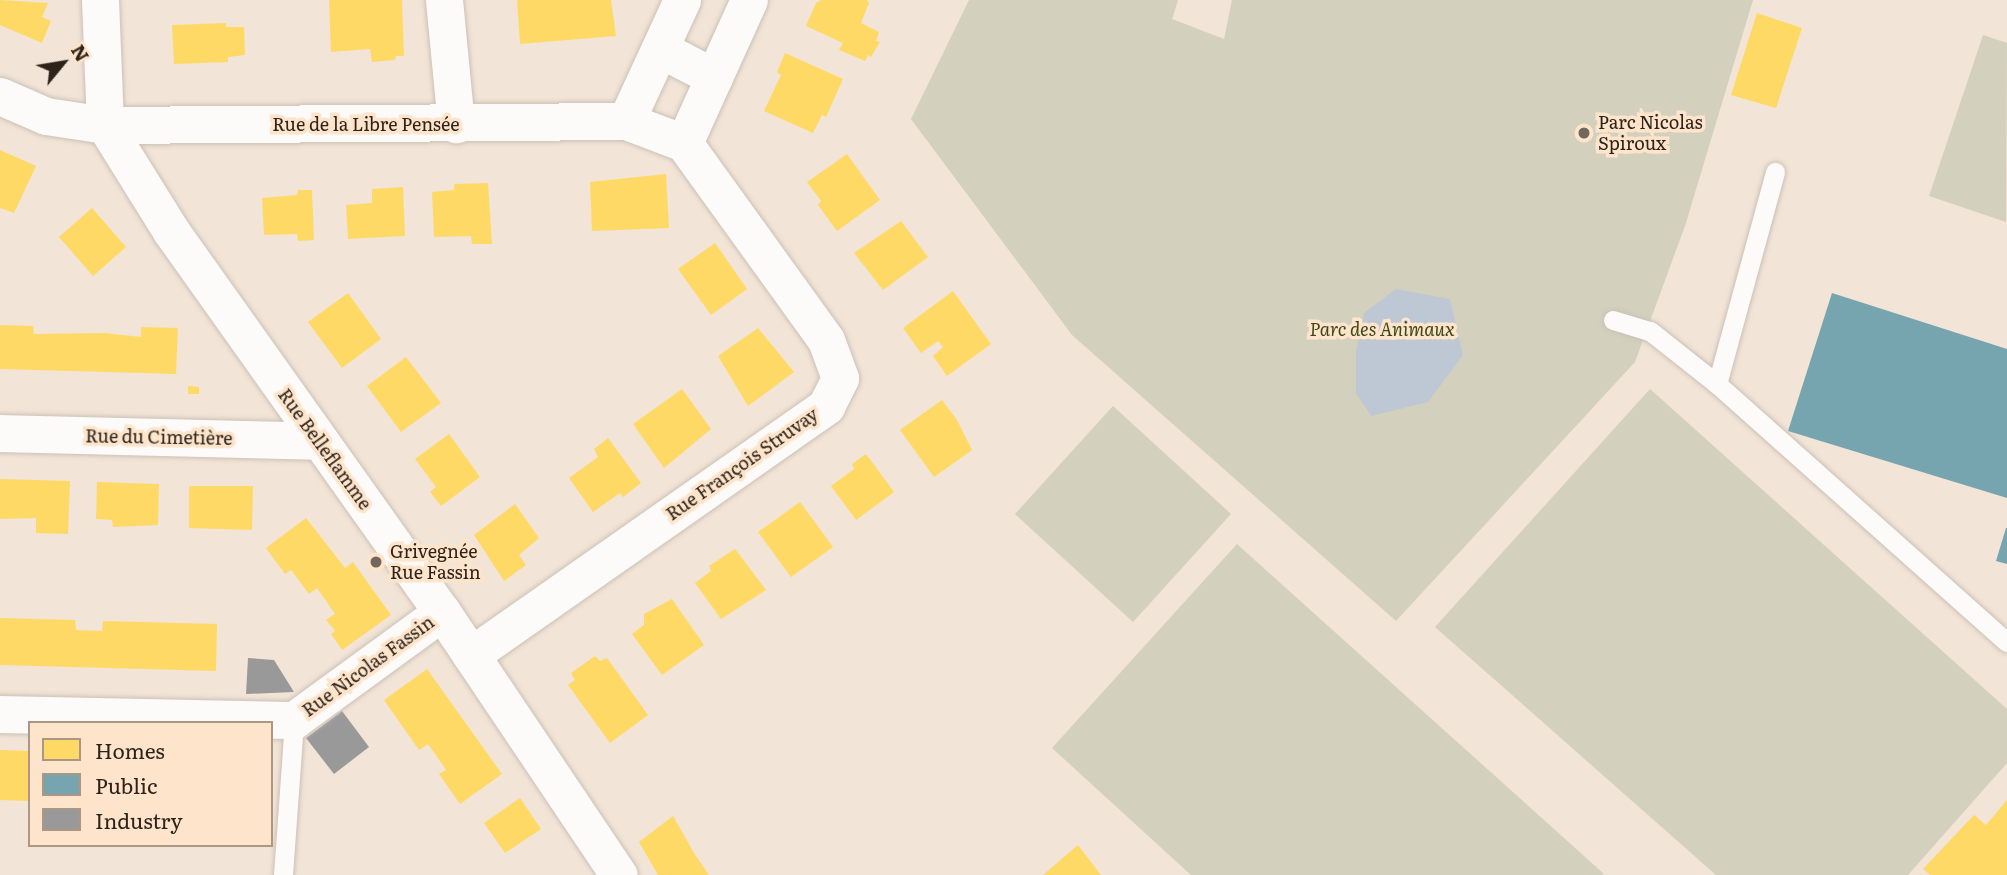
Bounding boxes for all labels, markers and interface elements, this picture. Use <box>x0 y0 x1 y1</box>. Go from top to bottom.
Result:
north arrow <box>28 28 98 98</box>
text: N <box>65 39 97 66</box>
place label: Parc Nicolas Spiroux <box>1598 112 1703 154</box>
street label: Rue de la Libre Pensée <box>272 113 460 135</box>
marker: Parc Nicolas Spiroux <box>1576 125 1592 141</box>
park label: Parc des Animaux <box>1309 318 1455 340</box>
street label: Rue Belleflamme <box>274 384 376 514</box>
street label: Rue François Struvay <box>662 403 822 525</box>
street label: Rue du Cimetière <box>85 425 233 449</box>
place label: Grivegnée Rue Fassin <box>390 541 481 584</box>
marker: Grivegnée Rue Fassin <box>368 554 384 570</box>
street label: Rue Nicolas Fassin <box>298 611 438 721</box>
legend <box>28 721 273 847</box>
text: Homes <box>95 734 165 765</box>
text: Public <box>95 769 157 800</box>
text: Industry <box>95 804 183 835</box>

